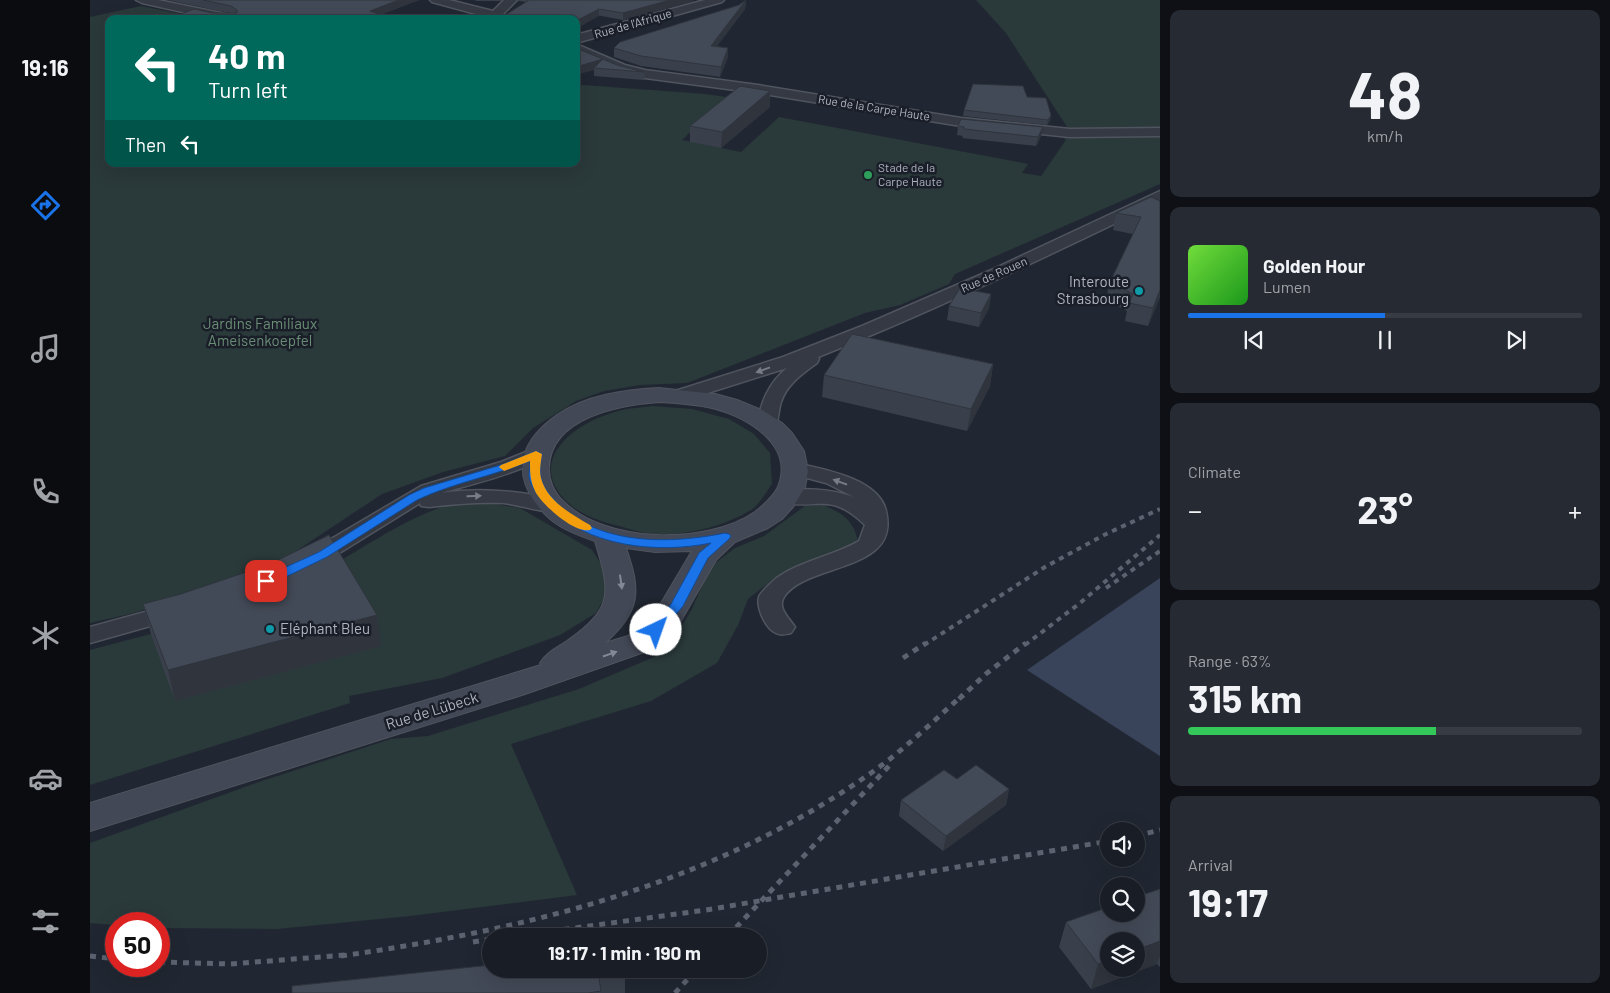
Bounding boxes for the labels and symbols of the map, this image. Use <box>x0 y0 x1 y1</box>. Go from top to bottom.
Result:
street label: Rue de l'Afrique <box>592 5 673 41</box>
street label: Rue de la Carpe Haute <box>817 91 931 123</box>
place label: Stade de la Carpe Haute <box>878 160 942 188</box>
marker: Stade de la Carpe Haute <box>862 169 874 181</box>
street label: Rue de Rouen <box>958 253 1029 295</box>
place label: Interoute Strasbourg <box>1057 272 1129 307</box>
marker: Interoute Strasbourg <box>1133 285 1145 297</box>
park label: Jardins Familiaux Ameisenkoepfel <box>203 314 317 349</box>
one-way arrow <box>755 366 770 374</box>
one-way arrow <box>832 478 847 486</box>
one-way arrow <box>467 492 483 500</box>
pin <box>245 560 287 602</box>
one-way arrow <box>617 575 625 591</box>
position arrow <box>629 603 681 655</box>
place label: Eléphant Bleu <box>280 619 370 637</box>
marker: Eléphant Bleu <box>264 623 276 635</box>
one-way arrow <box>603 650 618 658</box>
street label: Rue de Lübeck <box>383 687 480 733</box>
speed limit sign: 50 <box>105 912 170 977</box>

